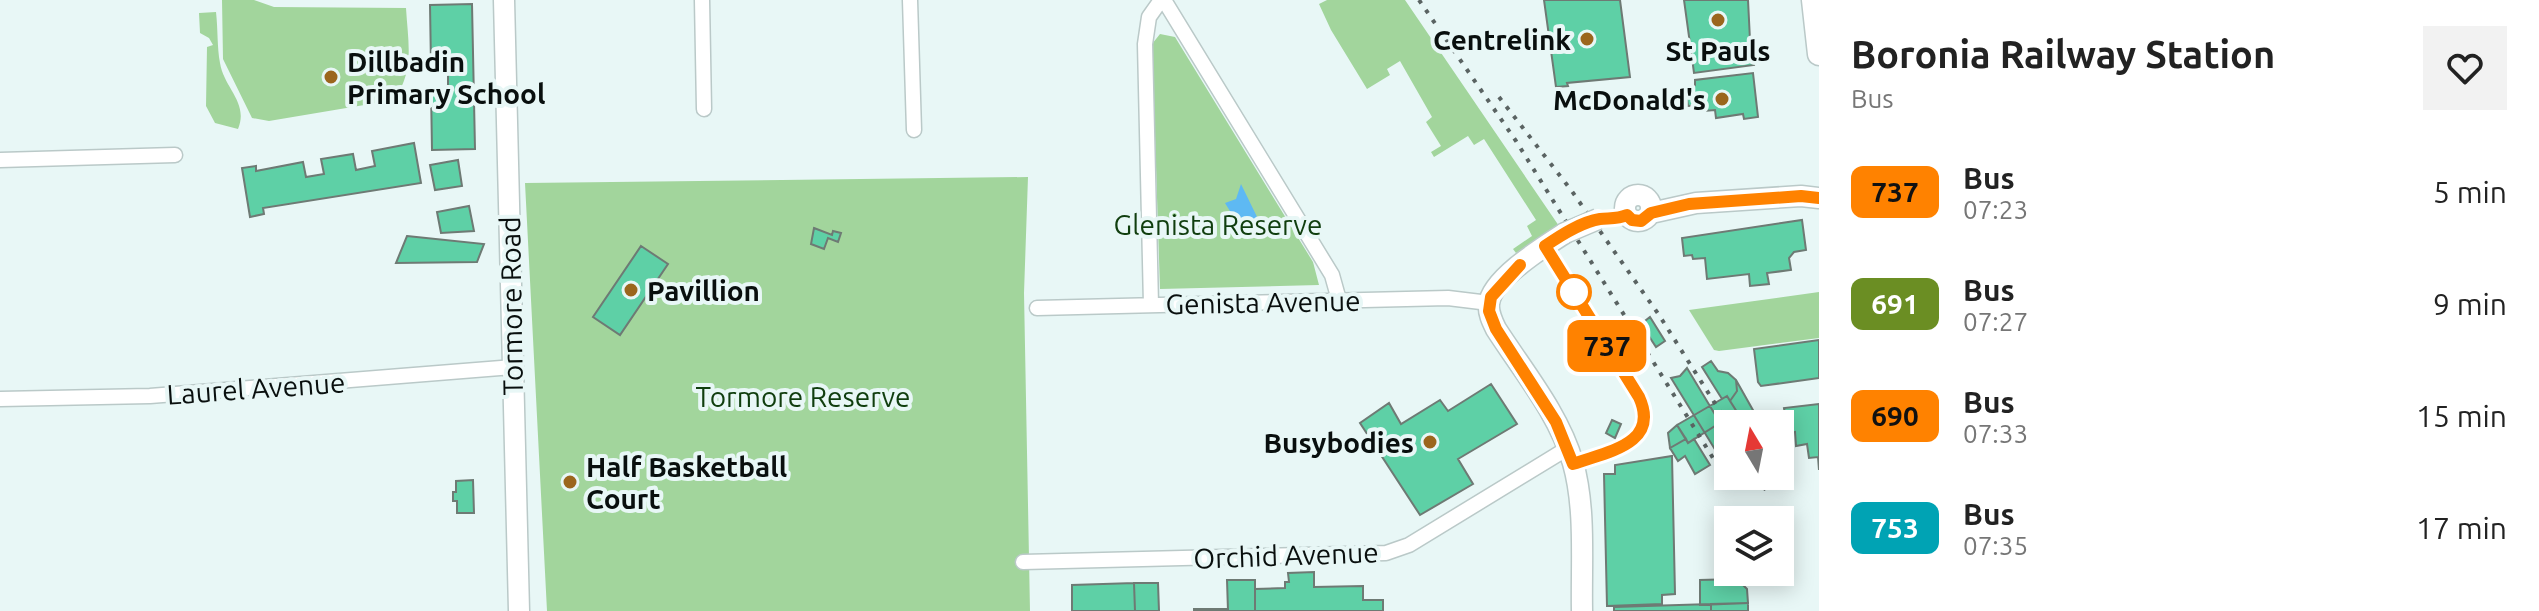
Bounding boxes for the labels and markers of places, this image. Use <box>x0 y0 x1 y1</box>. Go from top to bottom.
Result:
marker: St Pauls <box>1709 11 1727 29</box>
place label: Centrelink <box>1433 24 1571 55</box>
marker: Centrelink <box>1578 30 1596 48</box>
place label: St Pauls <box>1665 35 1771 66</box>
place label: Dillbadin Primary School <box>347 46 545 109</box>
marker: Dillbadin Primary School <box>322 68 340 86</box>
place label: McDonald's <box>1553 84 1706 115</box>
marker: McDonald's <box>1713 90 1731 108</box>
place label: Pavillion <box>647 275 760 306</box>
unlabelled marker <box>1557 275 1591 309</box>
marker: Pavillion <box>622 281 640 299</box>
place label: Busybodies <box>1263 427 1414 458</box>
marker: Busybodies <box>1421 433 1439 451</box>
place label: Half Basketball Court <box>586 451 787 514</box>
marker: Half Basketball Court <box>561 473 579 491</box>

